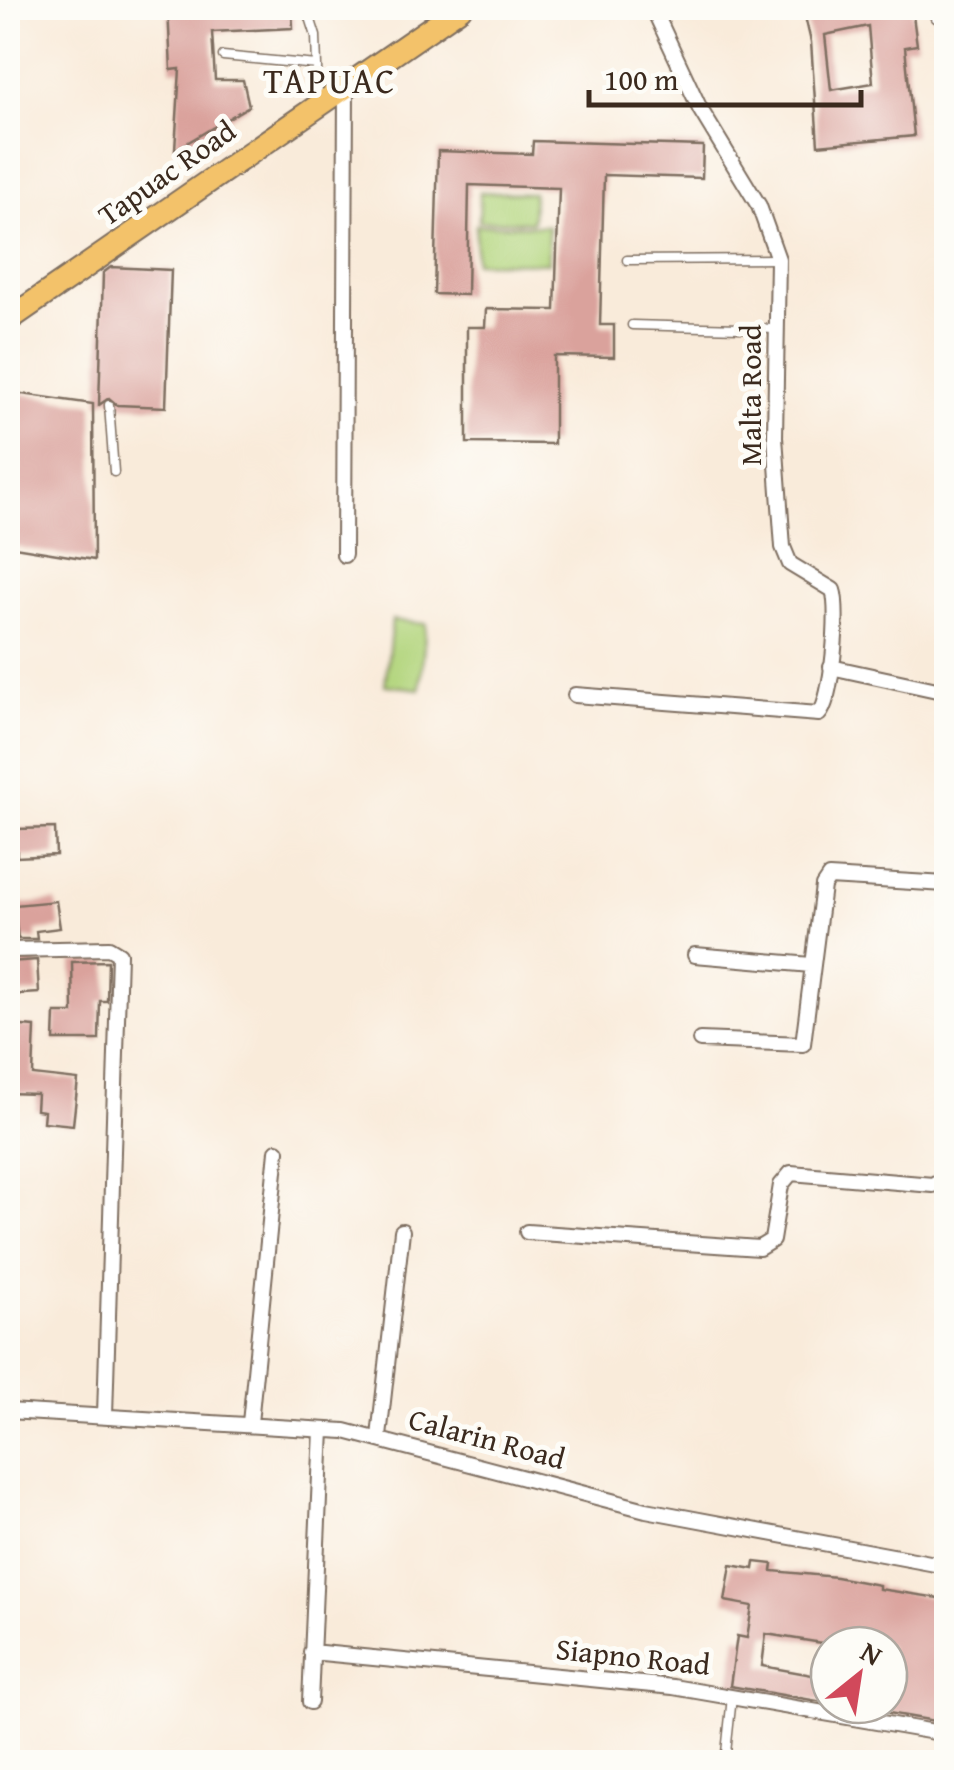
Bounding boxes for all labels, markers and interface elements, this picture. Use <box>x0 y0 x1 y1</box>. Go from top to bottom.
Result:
scale bar <box>589 45 862 107</box>
district label: TAPUAC <box>263 55 397 106</box>
text: 100 m <box>604 57 679 101</box>
street label: Tapuac Road <box>89 109 244 236</box>
street label: Malta Road <box>728 324 772 466</box>
street label: Calarin Road <box>404 1396 570 1480</box>
north arrow <box>809 1625 909 1725</box>
street label: Siapno Road <box>554 1626 712 1686</box>
text: N <box>853 1630 890 1675</box>

